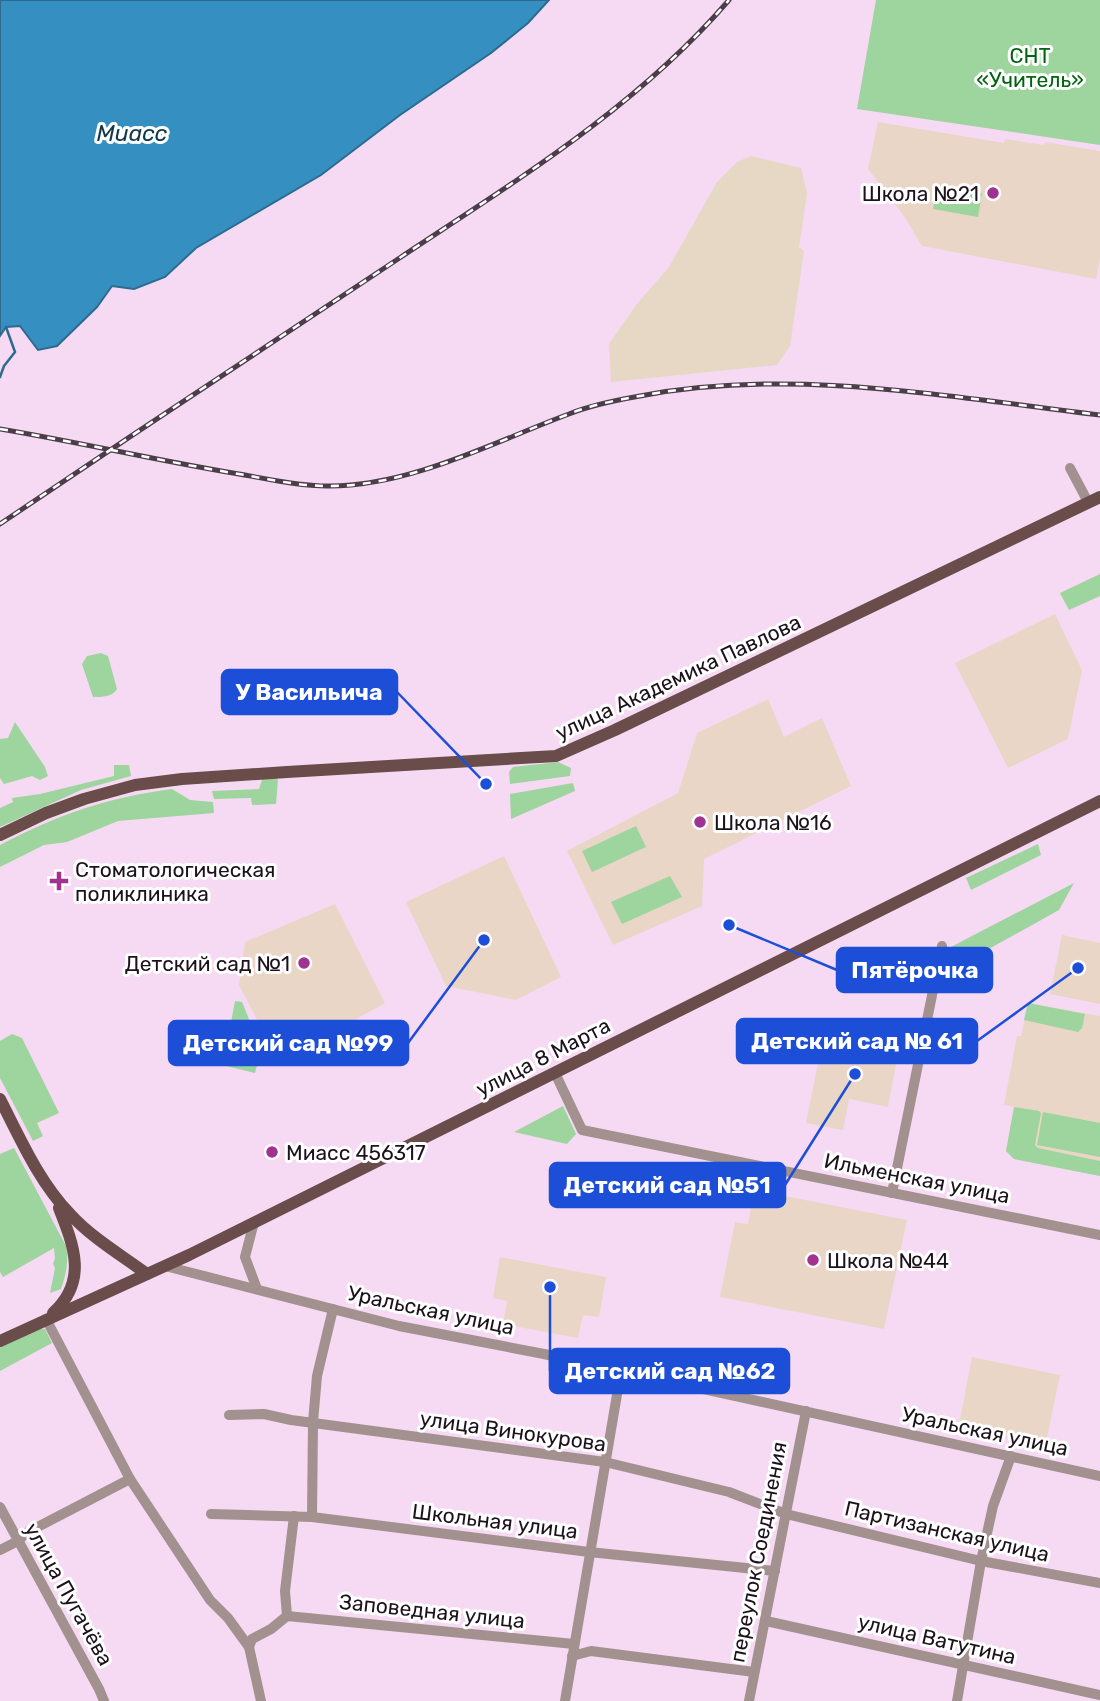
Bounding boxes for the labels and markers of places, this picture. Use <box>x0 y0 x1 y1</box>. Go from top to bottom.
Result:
place label: Школа №21 <box>862 181 979 206</box>
marker: Школа №21 <box>985 185 1001 201</box>
callout: У Васильича <box>222 670 397 714</box>
place label: Школа №16 <box>714 810 832 835</box>
marker: Школа №16 <box>692 814 708 830</box>
place label: Стоматологическая поликлиника <box>75 857 276 906</box>
marker: Стоматологическая поликлиника <box>49 871 69 891</box>
callout: Пятёрочка <box>837 948 992 992</box>
place label: Детский сад №1 <box>125 951 290 976</box>
marker: Детский сад №1 <box>296 955 312 971</box>
callout: Детский сад № 61 <box>737 1019 977 1063</box>
callout: Детский сад №99 <box>169 1021 408 1065</box>
place label: Миасс 456317 <box>286 1140 426 1165</box>
marker: Миасс 456317 <box>264 1144 280 1160</box>
callout: Детский сад №51 <box>550 1163 785 1207</box>
place label: Школа №44 <box>827 1248 949 1273</box>
marker: Школа №44 <box>805 1252 821 1268</box>
callout: Детский сад №62 <box>550 1349 789 1393</box>

